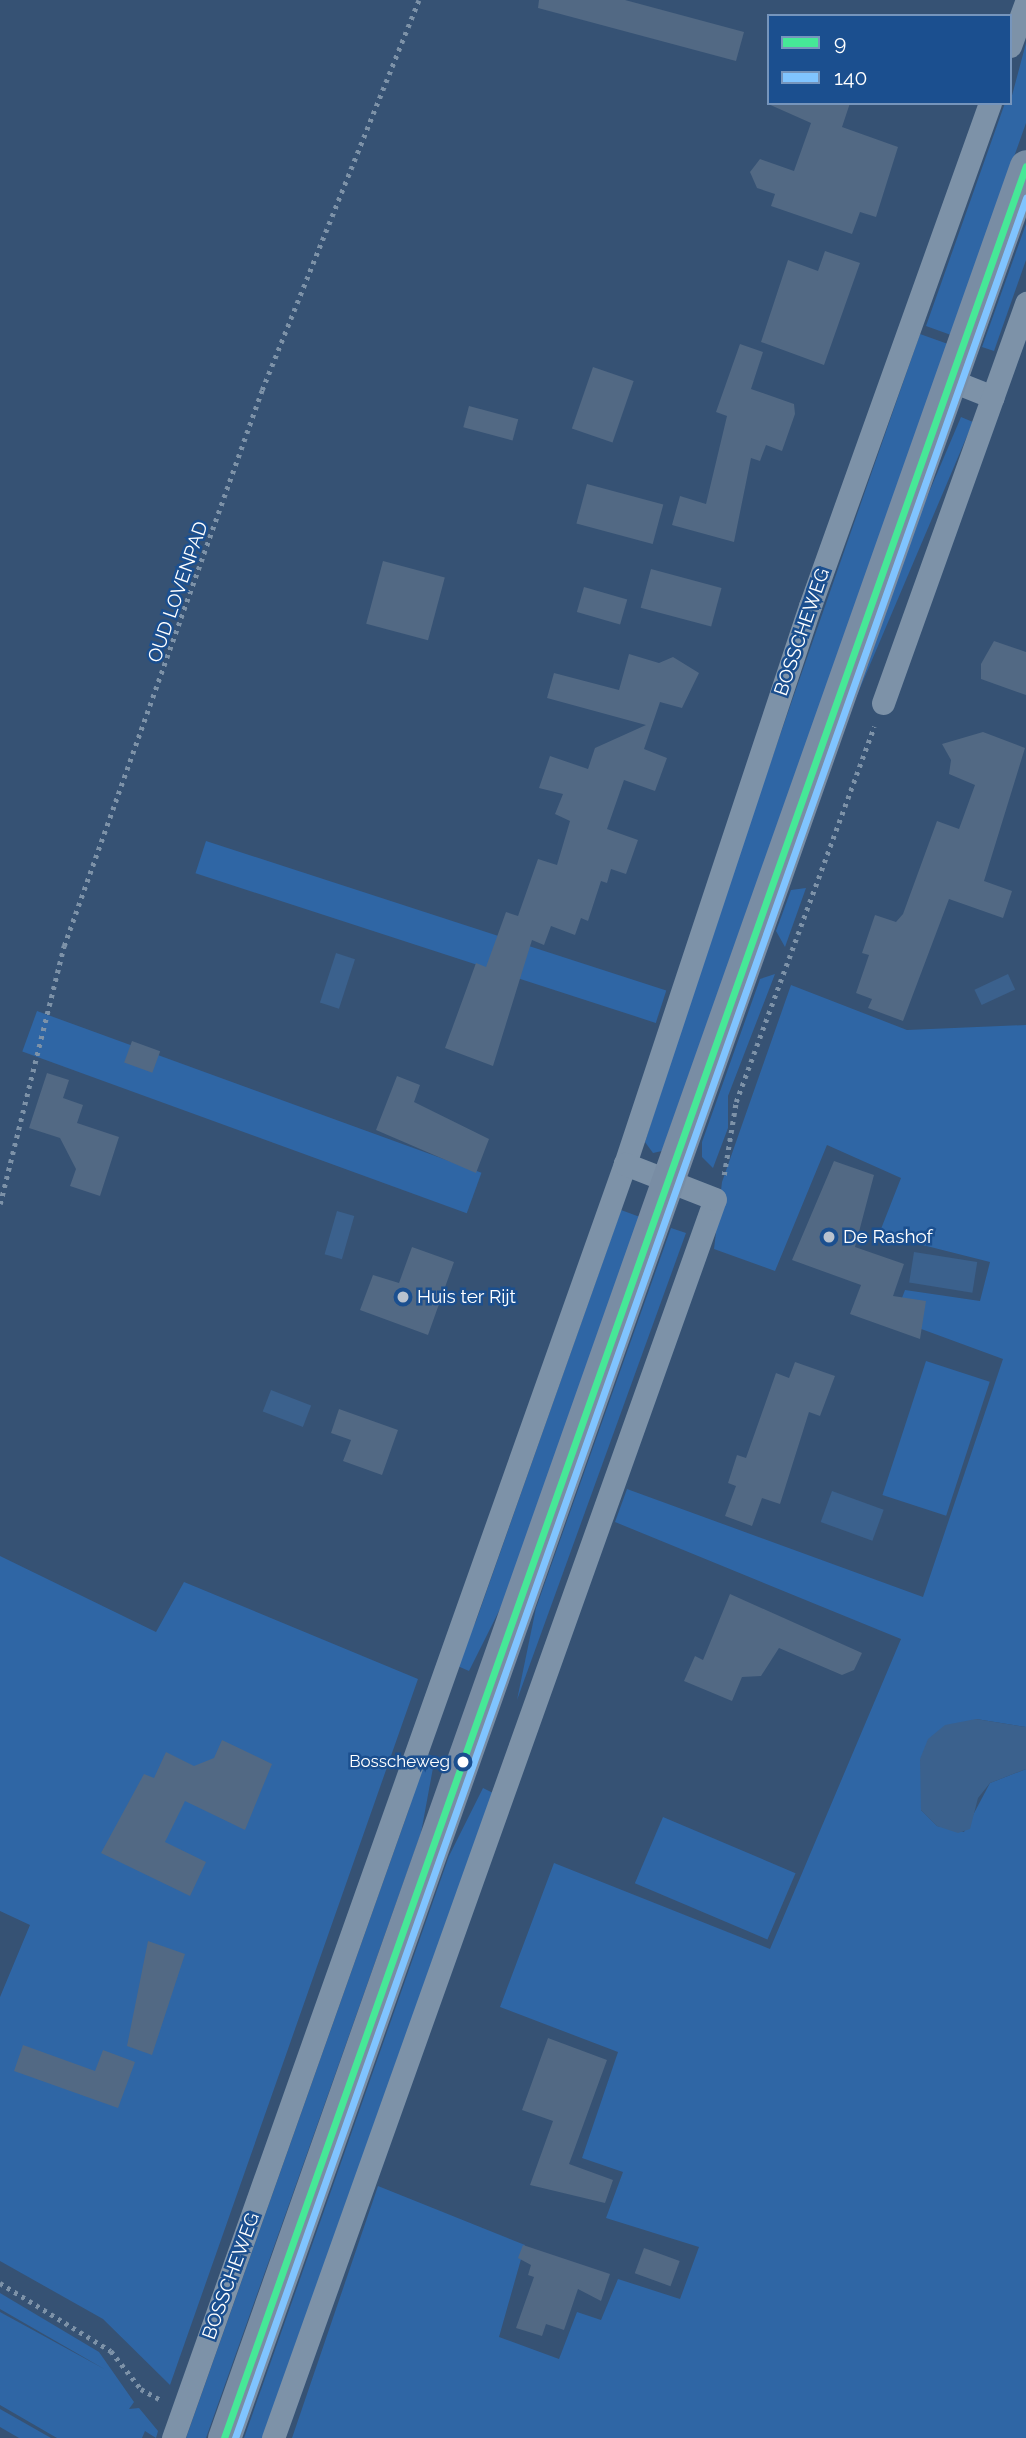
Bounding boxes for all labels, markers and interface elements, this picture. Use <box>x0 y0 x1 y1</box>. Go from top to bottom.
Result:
legend <box>767 14 1012 105</box>
text: 9 <box>834 30 846 55</box>
text: 140 <box>834 65 867 90</box>
street label: OUD LOVENPAD <box>143 518 213 666</box>
street label: BOSSCHEWEG <box>770 565 834 699</box>
place label: De Rashof <box>843 1226 933 1248</box>
marker: De Rashof <box>821 1229 837 1245</box>
place label: Huis ter Rijt <box>417 1286 516 1308</box>
marker: Huis ter Rijt <box>395 1289 411 1305</box>
place label: Bosscheweg <box>349 1752 450 1772</box>
marker: Bosscheweg <box>456 1755 470 1769</box>
street label: BOSSCHEWEG <box>197 2209 265 2343</box>

